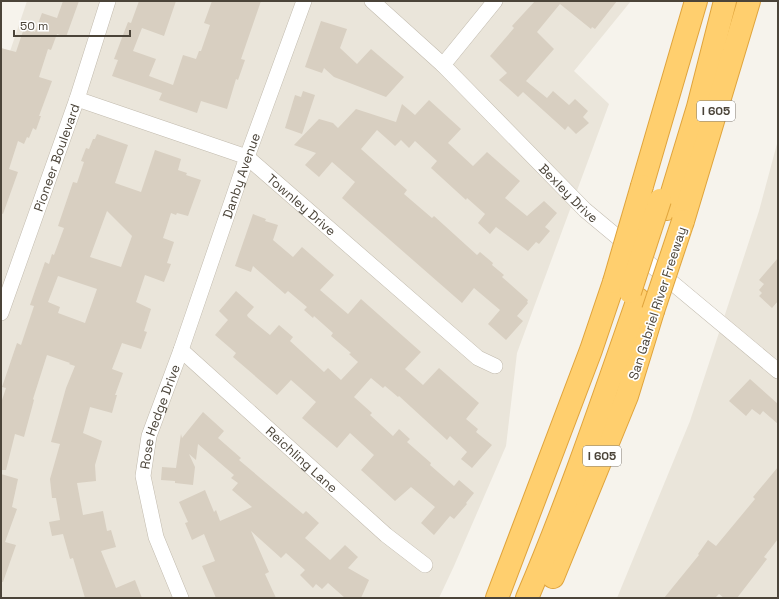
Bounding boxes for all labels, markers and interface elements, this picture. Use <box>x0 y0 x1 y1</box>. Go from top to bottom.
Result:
scale bar <box>14 12 130 38</box>
text: 50 m <box>20 18 48 34</box>
street label: Pioneer Boulevard <box>30 101 84 214</box>
road number: I 605 <box>697 101 735 121</box>
street label: Danby Avenue <box>219 130 264 221</box>
street label: Bexley Drive <box>535 160 602 226</box>
street label: Townley Drive <box>263 170 339 240</box>
street label: San Gabriel River Freeway <box>625 224 690 382</box>
street label: Rose Hedge Drive <box>136 362 184 470</box>
street label: Reichling Lane <box>262 423 341 496</box>
road number: I 605 <box>583 446 621 466</box>

